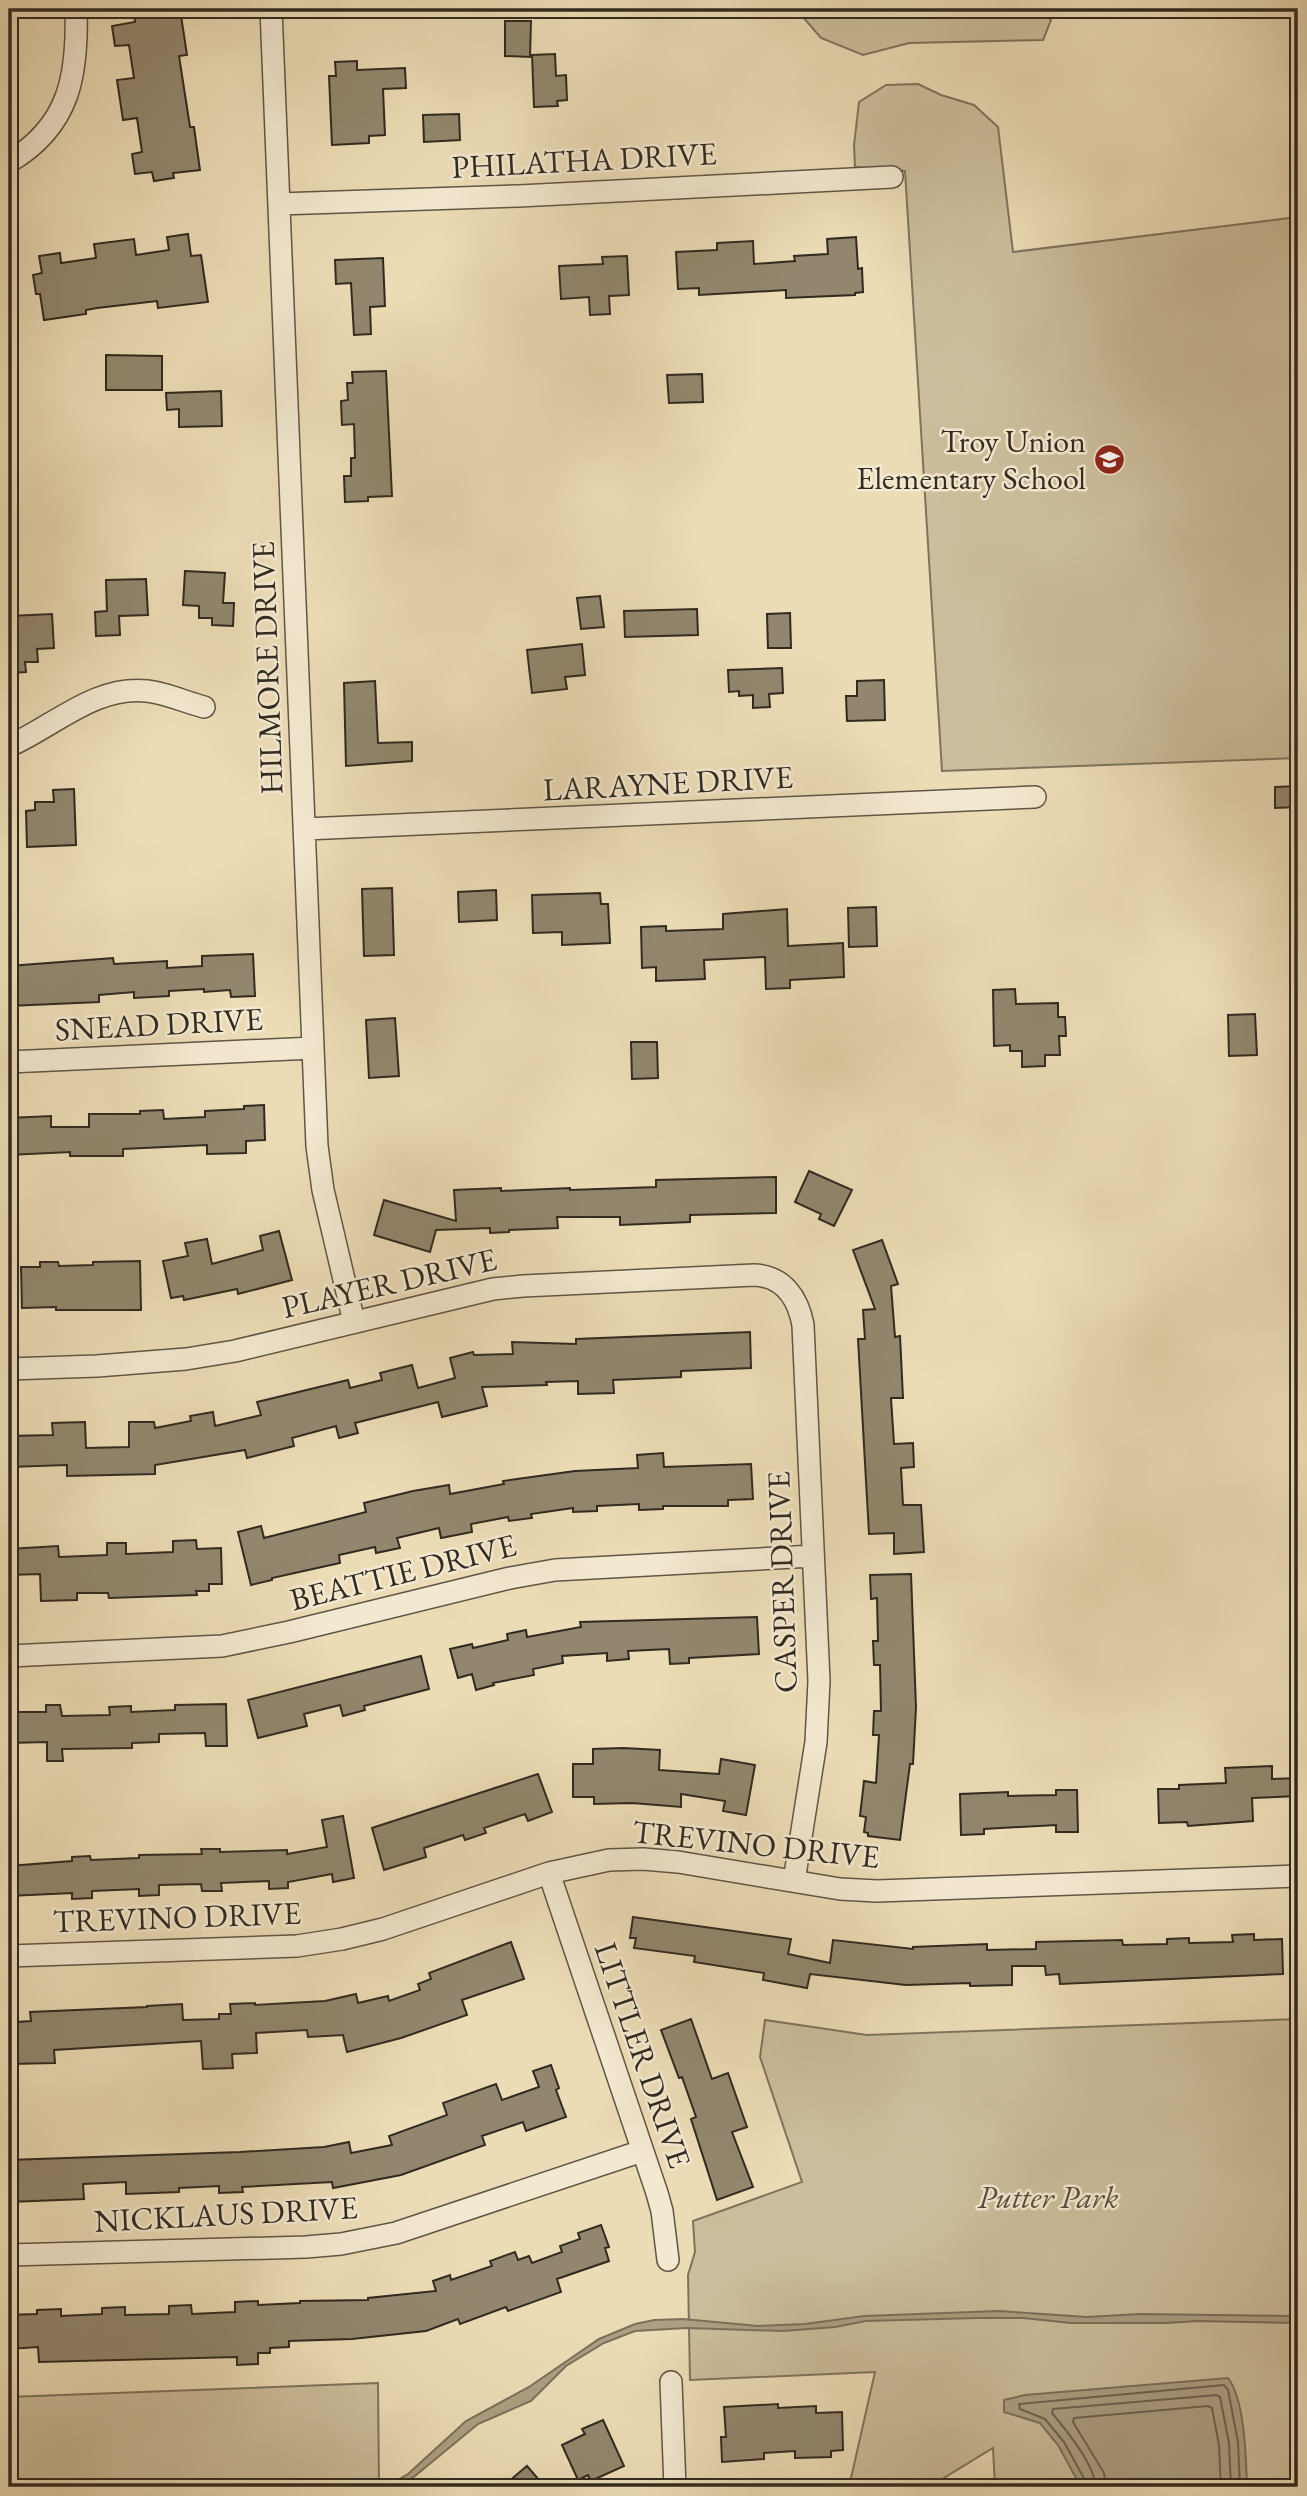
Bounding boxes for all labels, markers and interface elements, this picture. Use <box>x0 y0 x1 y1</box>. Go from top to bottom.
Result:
street label: PHILATHA DRIVE <box>450 132 718 188</box>
place label: Troy Union Elementary School <box>856 420 1086 499</box>
school or university icon: Troy Union Elementary School <box>1092 442 1126 476</box>
street label: HILMORE DRIVE <box>242 541 292 795</box>
street label: LARAYNE DRIVE <box>542 755 794 811</box>
street label: SNEAD DRIVE <box>54 998 264 1050</box>
street label: PLAYER DRIVE <box>277 1238 501 1328</box>
street label: CASPER DRIVE <box>757 1470 807 1694</box>
street label: BEATTIE DRIVE <box>286 1524 520 1620</box>
street label: TREVINO DRIVE <box>630 1810 882 1878</box>
street label: TREVINO DRIVE <box>52 1892 302 1942</box>
street label: LITTLER DRIVE <box>585 1937 701 2173</box>
park label: Putter Park <box>978 2176 1119 2218</box>
street label: NICKLAUS DRIVE <box>93 2186 359 2242</box>

